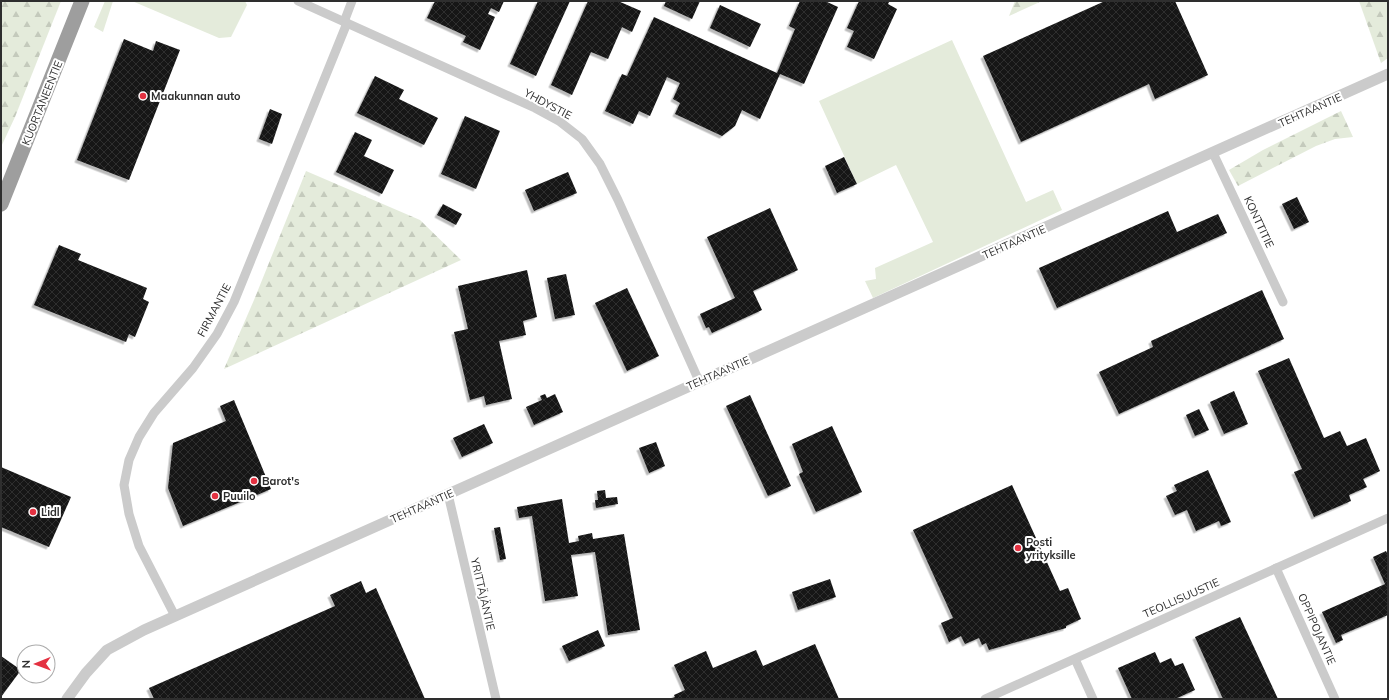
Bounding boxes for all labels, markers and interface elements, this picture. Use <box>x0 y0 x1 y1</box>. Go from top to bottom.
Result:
street label: KUORTANEENTIE <box>19 59 65 147</box>
street label: YHDYSTIE <box>521 85 574 122</box>
place label: Maakunnan auto <box>151 89 241 103</box>
street label: TEHTAANTIE <box>1276 90 1344 130</box>
marker: Maakunnan auto <box>138 91 148 101</box>
street label: KONTTITIE <box>1241 194 1277 250</box>
street label: TEHTAANTIE <box>980 222 1048 262</box>
street label: FIRMANTIE <box>194 281 234 339</box>
street label: TEHTAANTIE <box>684 353 752 393</box>
place label: Barot's <box>262 474 300 488</box>
marker: Barot's <box>249 476 259 486</box>
street label: TEHTAANTIE <box>388 486 456 526</box>
place label: Puuilo <box>223 489 256 503</box>
marker: Puuilo <box>210 491 220 501</box>
place label: Lidl <box>41 505 60 519</box>
marker: Lidl <box>28 507 38 517</box>
place label: Posti yrityksille <box>1025 535 1076 562</box>
marker: Posti yrityksille <box>1013 543 1023 553</box>
street label: YRITTÄJÄNTIE <box>468 555 498 632</box>
street label: TEOLLISUUSTIE <box>1141 575 1221 621</box>
street label: OPPIPOJANTIE <box>1295 591 1339 667</box>
north arrow <box>16 644 56 684</box>
text: N <box>19 660 33 668</box>

